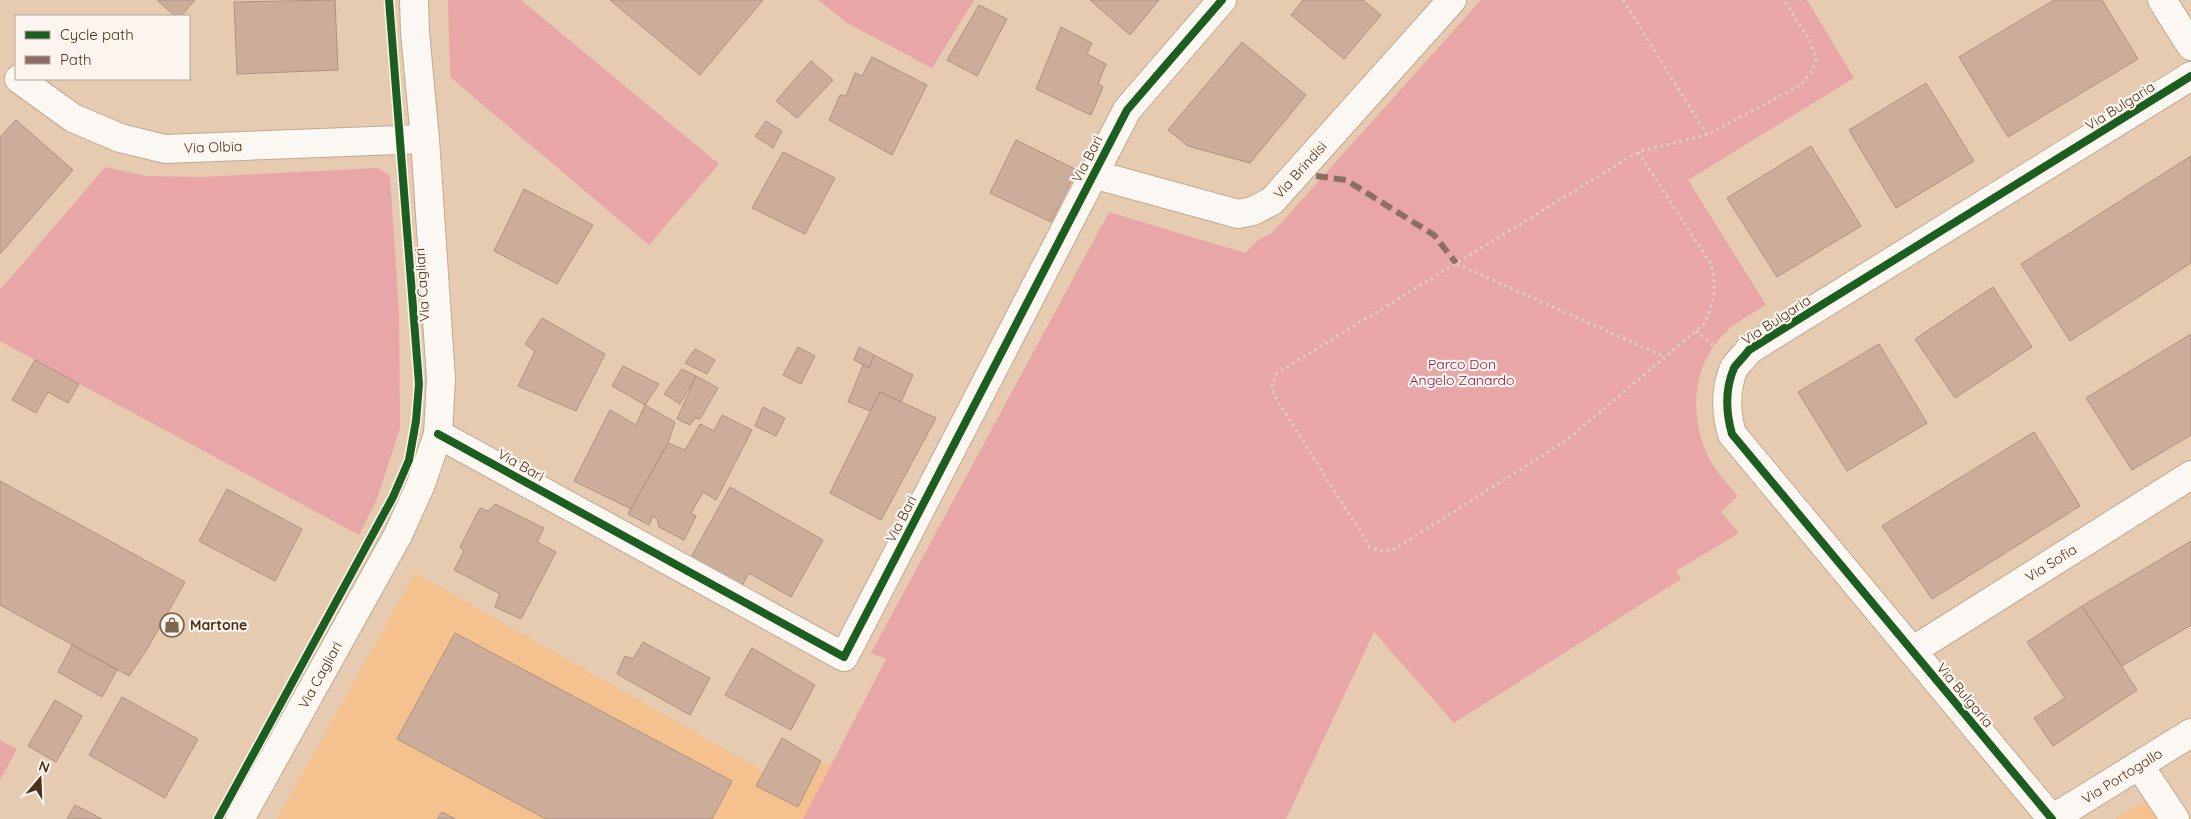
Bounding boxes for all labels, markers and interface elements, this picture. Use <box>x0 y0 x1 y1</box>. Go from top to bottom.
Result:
legend <box>15 15 190 80</box>
text: Cycle path <box>60 25 134 44</box>
text: Path <box>60 50 92 69</box>
street label: Via Bulgaria <box>2082 77 2158 135</box>
street label: Via Bari <box>1067 132 1107 186</box>
street label: Via Olbia <box>183 137 243 157</box>
street label: Via Brindisi <box>1269 138 1331 202</box>
street label: Via Cagliari <box>410 247 434 323</box>
street label: Via Bulgaria <box>1738 291 1814 349</box>
park label: Parco Don Angelo Zanardo <box>1410 355 1514 389</box>
street label: Via Bari <box>495 445 547 485</box>
street label: Via Bari <box>881 492 921 546</box>
street label: Via Sofia <box>2022 540 2080 586</box>
shop icon: Martone <box>159 612 185 638</box>
place label: Martone <box>190 616 247 634</box>
street label: Via Cagliari <box>294 638 346 712</box>
street label: Via Bulgaria <box>1933 659 1997 731</box>
street label: Via Portogallo <box>2078 744 2166 808</box>
north arrow <box>15 754 65 804</box>
text: N <box>36 757 52 777</box>

